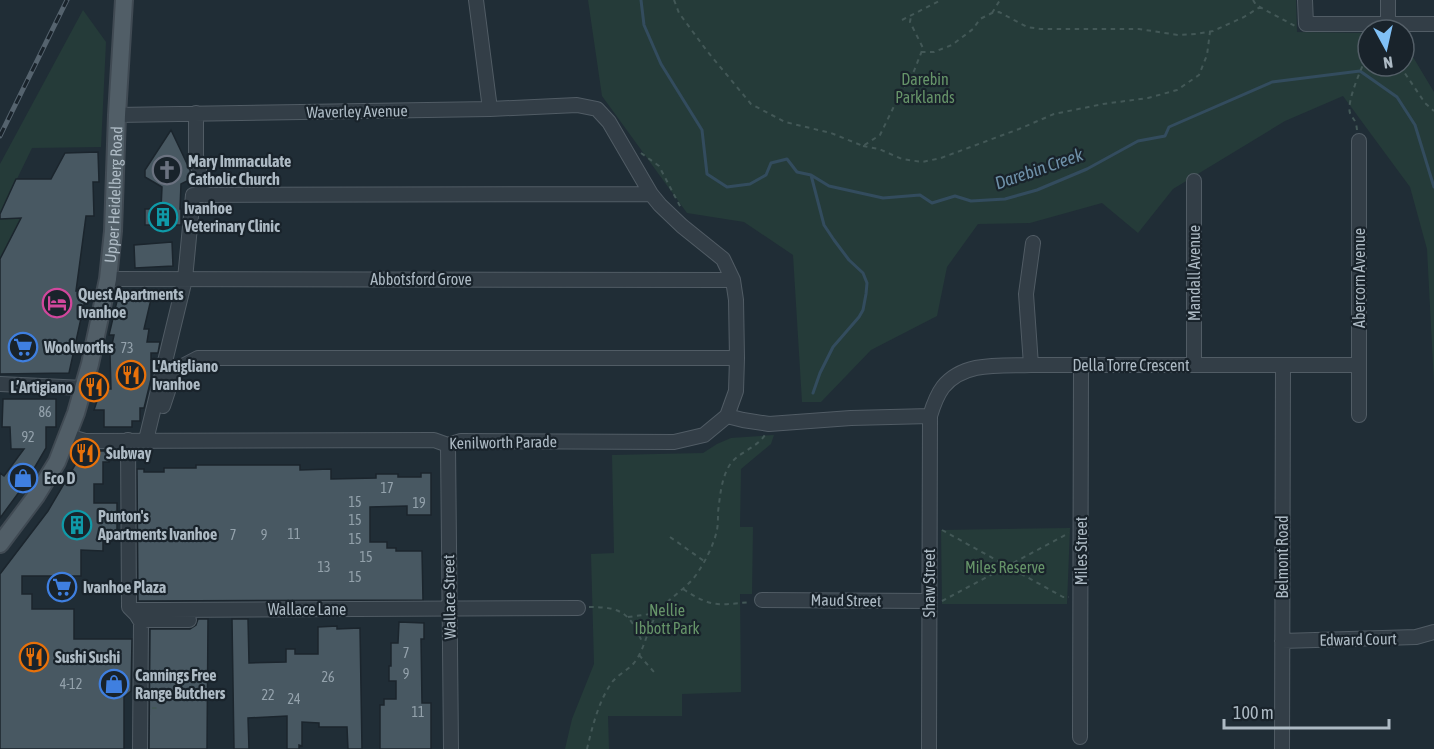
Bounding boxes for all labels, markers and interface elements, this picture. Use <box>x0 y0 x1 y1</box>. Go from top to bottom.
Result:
north arrow <box>1356 18 1416 78</box>
text: N <box>1382 53 1394 72</box>
park label: Darebin Parklands <box>895 70 955 106</box>
street label: Waverley Avenue <box>306 101 408 122</box>
street label: Upper Heidelberg Road <box>101 126 126 264</box>
water label: Darebin Creek <box>992 143 1087 193</box>
place label: Mary Immaculate Catholic Church <box>188 152 291 188</box>
church icon: Mary Immaculate Catholic Church <box>151 154 183 186</box>
place label: Ivanhoe Veterinary Clinic <box>183 199 280 235</box>
building icon: Ivanhoe Veterinary Clinic <box>147 201 179 233</box>
street label: Mandall Avenue <box>1185 225 1203 321</box>
street label: Abercorn Avenue <box>1350 228 1368 328</box>
street label: Abbotsford Grove <box>370 270 472 288</box>
place label: Quest Apartments Ivanhoe <box>78 285 184 321</box>
hotel icon: Quest Apartments Ivanhoe <box>41 287 73 319</box>
supermarket icon: Woolworths <box>7 331 39 363</box>
place label: Woolworths <box>43 338 114 356</box>
house number: 73 <box>120 340 134 356</box>
street label: Della Torre Crescent <box>1072 356 1190 374</box>
place label: L'Artigliano Ivanhoe <box>152 357 219 393</box>
restaurant icon: L'Artigliano Ivanhoe <box>115 359 147 391</box>
restaurant icon: L’Artigiano <box>78 371 110 403</box>
place label: L’Artigiano <box>10 378 73 396</box>
house number: 86 <box>38 404 52 420</box>
house number: 92 <box>21 429 35 445</box>
street label: Kenilworth Parade <box>449 432 557 452</box>
restaurant icon: Subway <box>69 437 101 469</box>
place label: Subway <box>106 444 152 462</box>
shop icon: Eco D <box>7 462 39 494</box>
place label: Eco D <box>44 469 75 487</box>
house number: 17 <box>380 480 394 496</box>
house number: 15 <box>348 494 362 510</box>
house number: 19 <box>412 495 426 511</box>
place label: Punton's Apartments Ivanhoe <box>97 507 217 543</box>
building icon: Punton's Apartments Ivanhoe <box>61 509 93 541</box>
house number: 15 <box>348 512 362 528</box>
street label: Belmont Road <box>1273 515 1291 599</box>
street label: Miles Street <box>1072 516 1090 585</box>
house number: 11 <box>287 526 301 542</box>
house number: 7 <box>230 527 236 543</box>
house number: 9 <box>261 527 267 543</box>
house number: 15 <box>348 531 362 547</box>
street label: Shaw Street <box>920 548 938 617</box>
house number: 15 <box>359 549 373 565</box>
street label: Wallace Street <box>439 554 459 640</box>
park label: Miles Reserve <box>965 558 1045 576</box>
house number: 13 <box>317 559 331 575</box>
house number: 15 <box>348 569 362 585</box>
supermarket icon: Ivanhoe Plaza <box>46 571 78 603</box>
place label: Ivanhoe Plaza <box>83 578 166 596</box>
street label: Maud Street <box>810 590 882 610</box>
street label: Wallace Lane <box>268 600 346 618</box>
park label: Nellie Ibbott Park <box>635 601 699 637</box>
street label: Edward Court <box>1319 629 1397 649</box>
restaurant icon: Sushi Sushi <box>18 641 50 673</box>
house number: 7 <box>403 645 409 661</box>
place label: Sushi Sushi <box>55 648 121 666</box>
place label: Cannings Free Range Butchers <box>135 666 226 702</box>
house number: 9 <box>403 666 409 682</box>
shop icon: Cannings Free Range Butchers <box>98 668 130 700</box>
house number: 26 <box>321 669 335 685</box>
house number: 4-12 <box>60 676 82 692</box>
house number: 22 <box>261 687 275 703</box>
house number: 24 <box>287 691 301 707</box>
scale bar <box>1224 692 1389 730</box>
text: 100 m <box>1233 702 1274 723</box>
house number: 11 <box>411 704 425 720</box>

